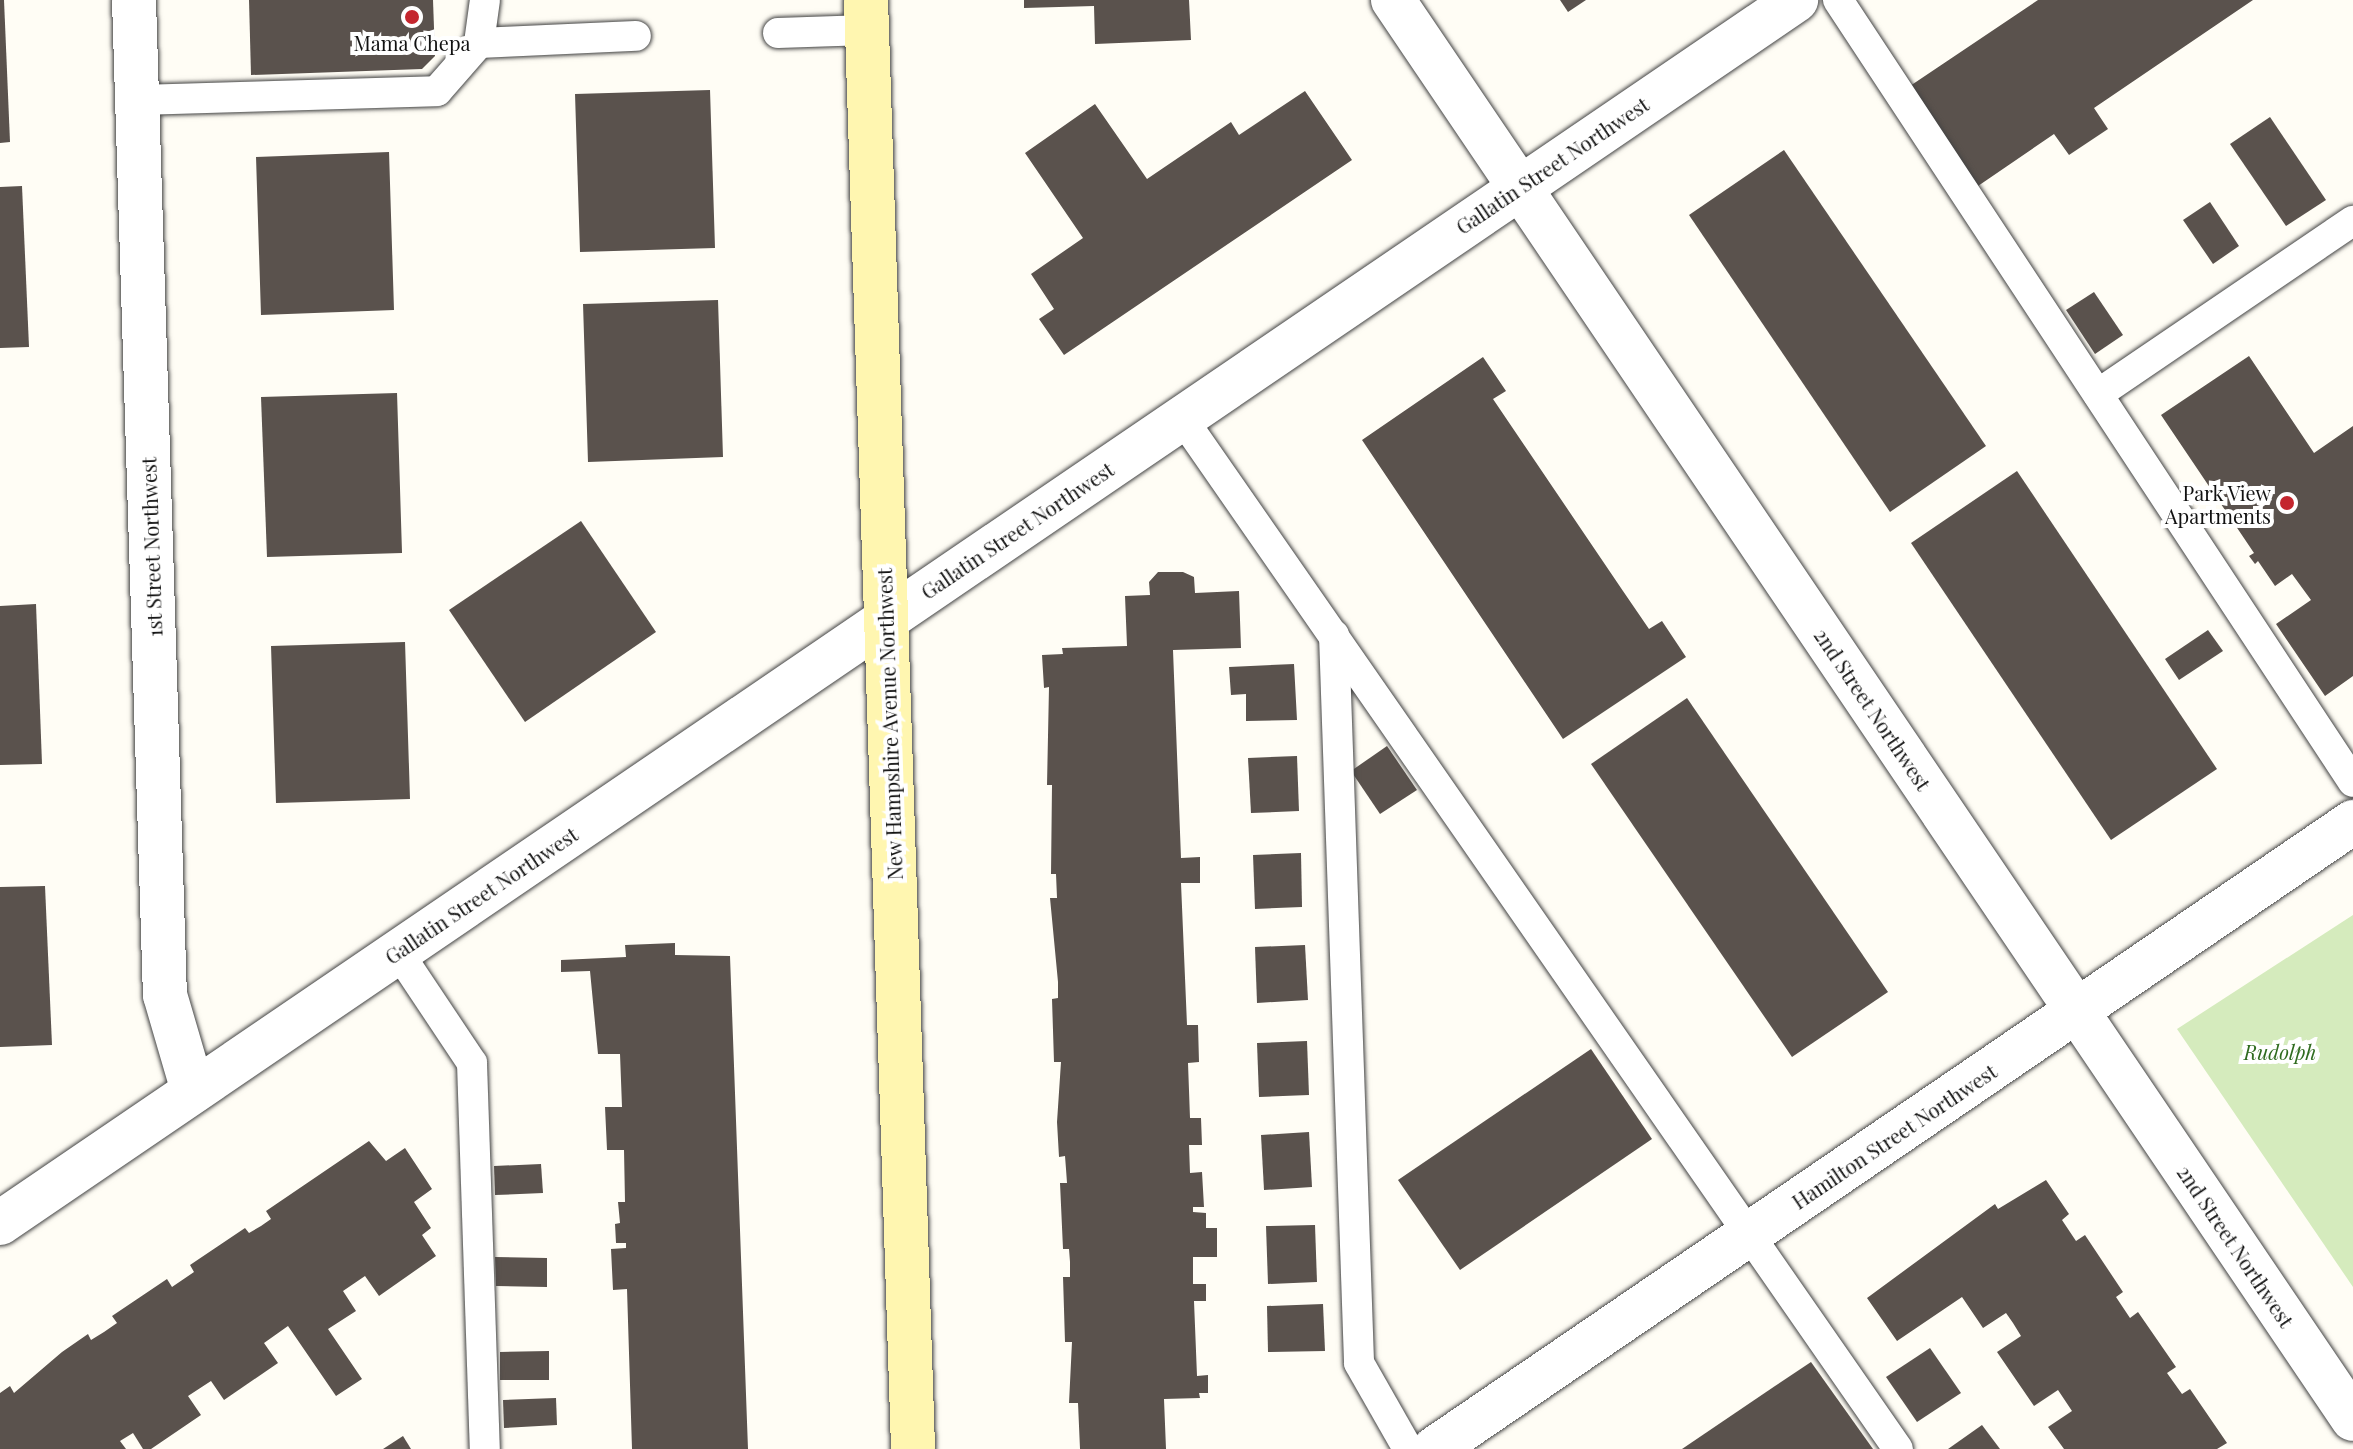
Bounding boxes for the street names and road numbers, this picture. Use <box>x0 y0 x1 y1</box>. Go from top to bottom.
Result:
street label: Gallatin Street Northwest <box>1451 91 1653 239</box>
street label: 1st Street Northwest <box>136 456 166 638</box>
street label: Gallatin Street Northwest <box>916 456 1118 604</box>
street label: New Hampshire Avenue Northwest <box>872 567 906 881</box>
street label: 2nd Street Northwest <box>1810 623 1936 795</box>
street label: Gallatin Street Northwest <box>380 821 582 969</box>
street label: Hamilton Street Northwest <box>1787 1058 2001 1214</box>
street label: 2nd Street Northwest <box>2173 1160 2299 1332</box>

